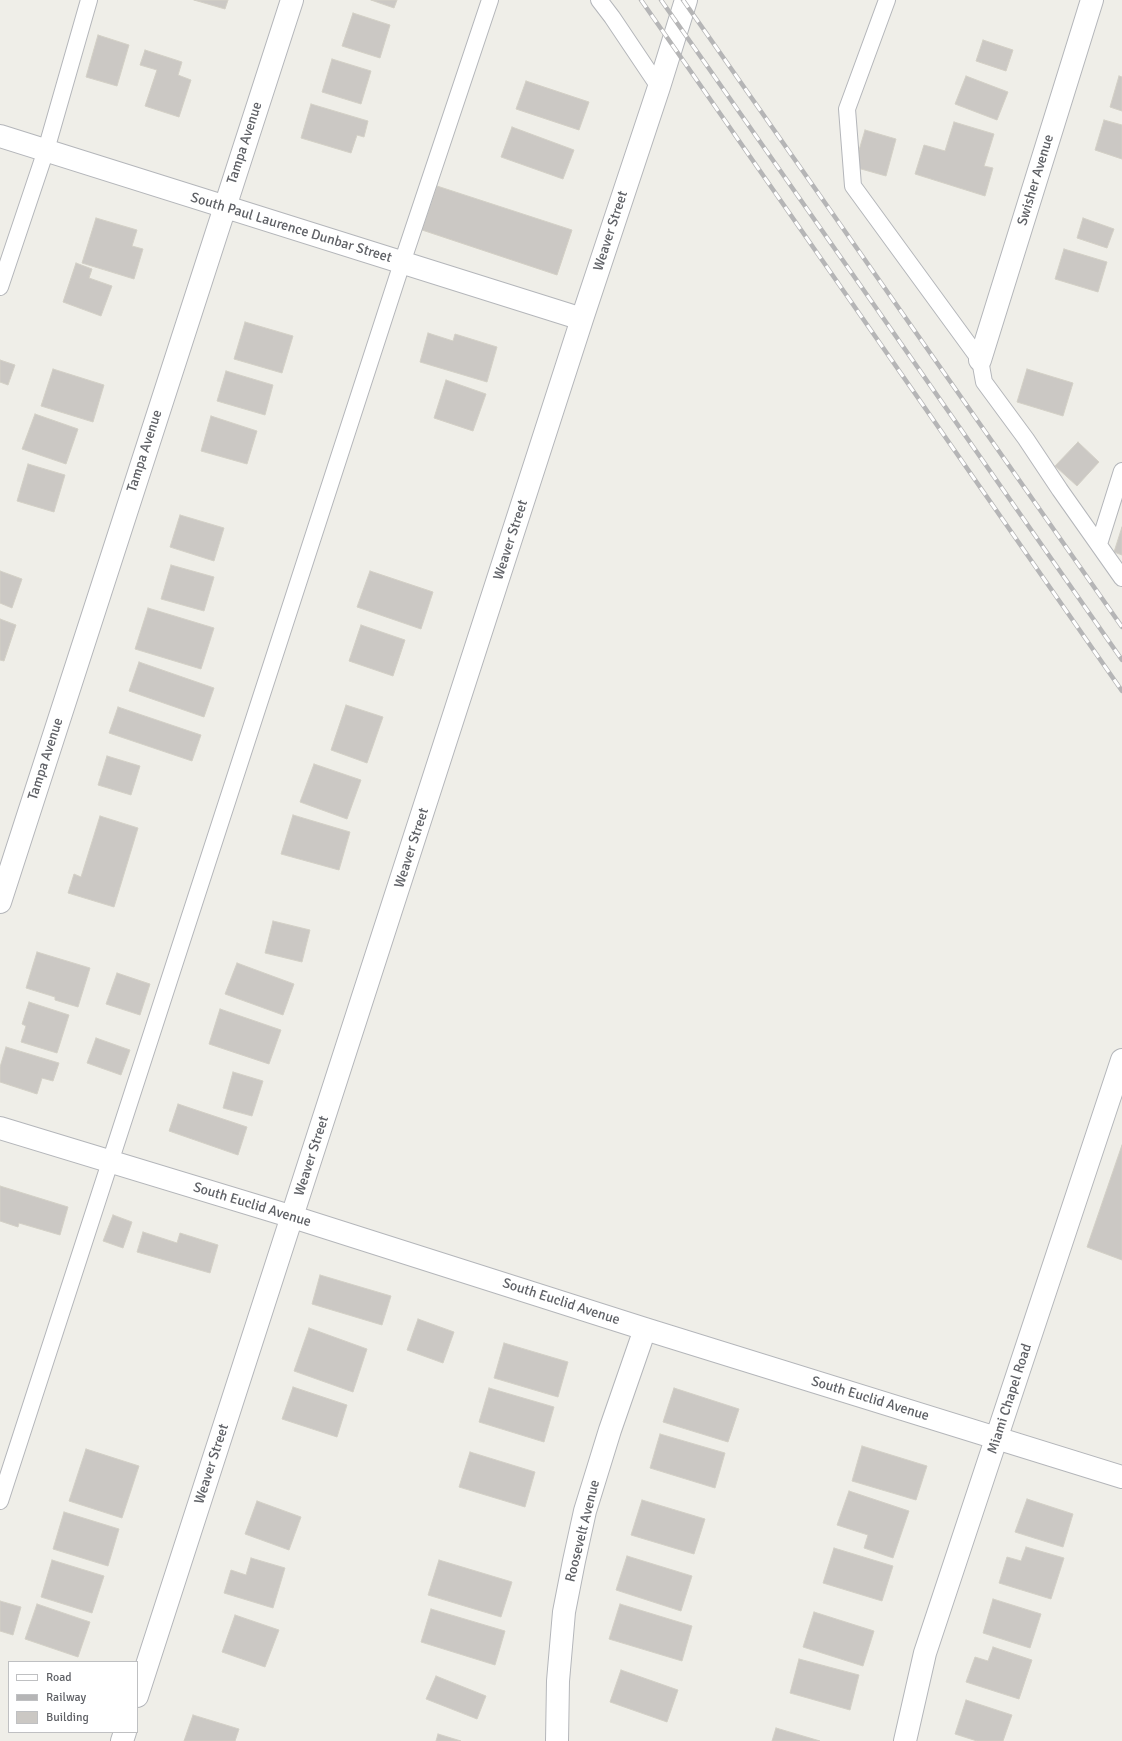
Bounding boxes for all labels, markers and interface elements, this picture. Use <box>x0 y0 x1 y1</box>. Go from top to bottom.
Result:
street label: Tampa Avenue <box>224 100 266 186</box>
street label: Swisher Avenue <box>1014 132 1058 228</box>
street label: South Paul Laurence Dunbar Street <box>188 189 394 267</box>
street label: Weaver Street <box>590 189 632 273</box>
street label: Tampa Avenue <box>124 408 166 494</box>
street label: Weaver Street <box>490 498 532 582</box>
street label: Tampa Avenue <box>25 716 67 802</box>
street label: Weaver Street <box>391 806 433 890</box>
street label: Weaver Street <box>291 1114 333 1198</box>
street label: South Euclid Avenue <box>191 1179 313 1231</box>
street label: South Euclid Avenue <box>500 1275 622 1329</box>
street label: Miami Chapel Road <box>984 1342 1036 1456</box>
street label: South Euclid Avenue <box>809 1373 931 1425</box>
street label: Weaver Street <box>191 1422 233 1506</box>
street label: Roosevelt Avenue <box>562 1478 604 1584</box>
legend <box>8 1661 138 1733</box>
text: Road <box>46 1670 72 1685</box>
text: Railway <box>46 1690 86 1705</box>
text: Building <box>46 1710 89 1725</box>

